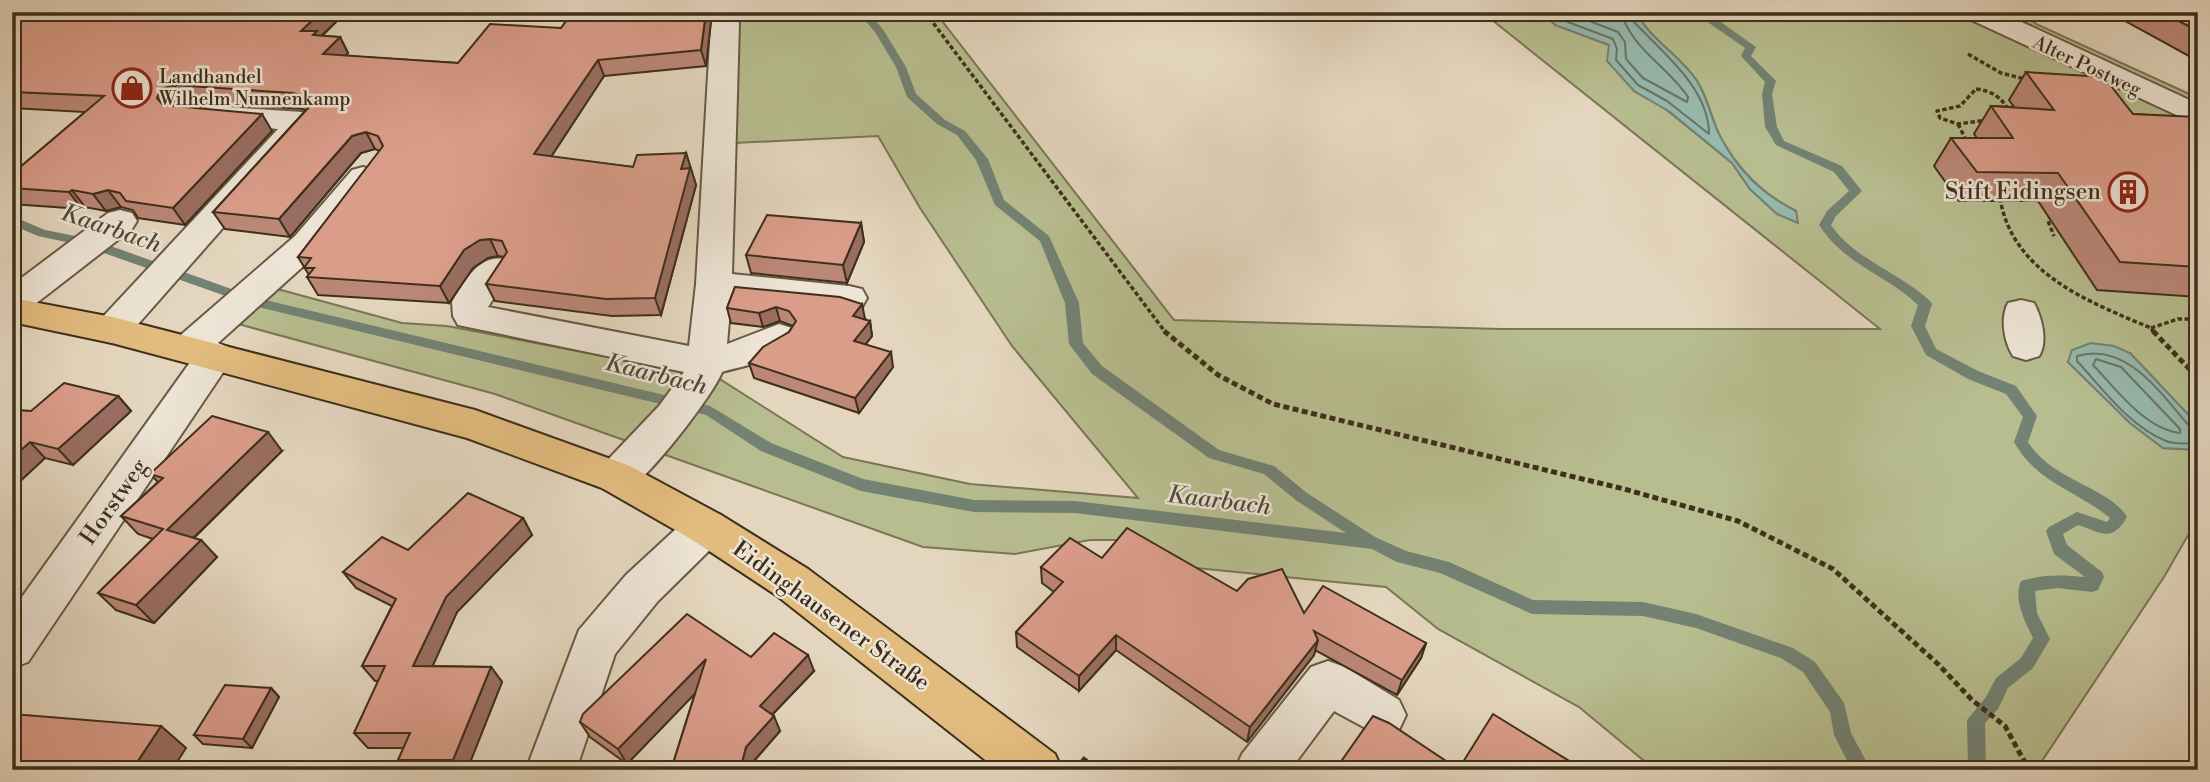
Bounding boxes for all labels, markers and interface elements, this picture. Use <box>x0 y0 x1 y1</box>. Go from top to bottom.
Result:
street label: Alter Postweg <box>2028 30 2145 102</box>
place label: Landhandel Wilhelm Nunnenkamp <box>158 65 351 111</box>
shop icon: Landhandel Wilhelm Nunnenkamp <box>111 67 153 109</box>
building icon: Stift Eidingsen <box>2107 171 2149 213</box>
place label: Stift Eidingsen <box>1945 178 2101 206</box>
water label: Kaarbach <box>57 198 166 260</box>
water label: Kaarbach <box>602 348 711 402</box>
street label: Horstweg <box>74 453 154 551</box>
water label: Kaarbach <box>1166 480 1273 522</box>
street label: Eidinghausener Straße <box>727 535 935 697</box>

